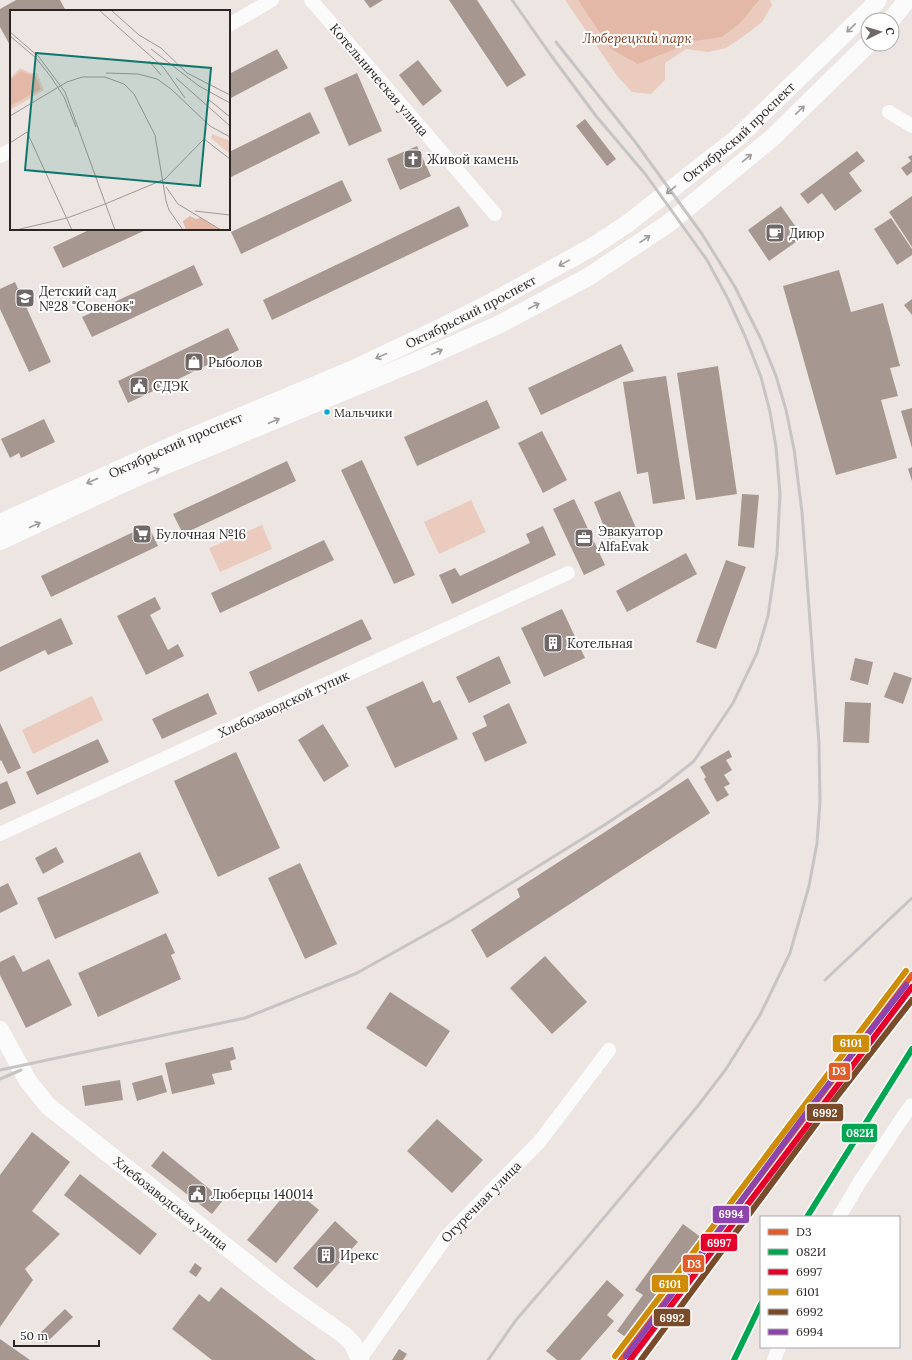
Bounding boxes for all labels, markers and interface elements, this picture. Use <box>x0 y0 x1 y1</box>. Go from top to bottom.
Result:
inset map <box>10 10 230 230</box>
north arrow <box>860 12 900 52</box>
street label: Котельническая улица <box>326 20 432 140</box>
one-way arrow <box>846 23 856 33</box>
text: С <box>883 27 897 36</box>
park label: Люберецкий парк <box>582 30 692 47</box>
street label: Октябрьский проспект <box>679 78 799 187</box>
one-way arrow <box>795 106 805 115</box>
church icon: Живой камень <box>402 148 424 170</box>
place label: Живой камень <box>427 151 519 168</box>
one-way arrow <box>741 154 752 163</box>
one-way arrow <box>666 185 676 194</box>
cafe icon: Диюр <box>764 222 786 244</box>
place label: Диюр <box>789 225 825 242</box>
one-way arrow <box>640 235 651 243</box>
one-way arrow <box>558 259 570 267</box>
street label: Октябрьский проспект <box>403 271 540 352</box>
place label: Детский сад №28 "Совенок" <box>39 283 134 315</box>
school or university icon: Детский сад №28 "Совенок" <box>14 287 36 309</box>
one-way arrow <box>528 302 540 309</box>
one-way arrow <box>431 348 443 355</box>
shop icon: Рыболов <box>183 351 205 373</box>
one-way arrow <box>376 353 388 360</box>
place label: Рыболов <box>208 354 263 371</box>
public building icon: СДЭК <box>128 375 150 397</box>
place label: СДЭК <box>153 378 189 395</box>
place label: Мальчики <box>334 405 393 420</box>
marker: Мальчики <box>322 407 332 417</box>
street label: Октябрьский проспект <box>106 408 246 482</box>
one-way arrow <box>267 417 279 424</box>
one-way arrow <box>147 466 159 474</box>
one-way arrow <box>87 478 99 486</box>
one-way arrow <box>29 521 41 528</box>
supermarket icon: Булочная №16 <box>131 523 153 545</box>
place label: Эвакуатор AlfaEvak <box>597 523 663 555</box>
place label: Булочная №16 <box>156 526 246 543</box>
office icon: Эвакуатор AlfaEvak <box>573 527 595 549</box>
building icon: Котельная <box>542 632 564 654</box>
place label: Котельная <box>567 635 633 652</box>
street label: Хлебозаводской тупик <box>216 667 352 742</box>
line badge: 6101 <box>832 1034 870 1053</box>
text: 6101 <box>840 1036 863 1050</box>
line badge: D3 <box>828 1062 851 1081</box>
text: D3 <box>832 1064 846 1078</box>
line badge: 6992 <box>806 1103 844 1122</box>
text: 6992 <box>813 1106 838 1120</box>
line badge: 082И <box>841 1123 878 1143</box>
text: 082И <box>846 1126 874 1140</box>
street label: Хлебозаводская улица <box>110 1153 232 1254</box>
street label: Огуречная улица <box>437 1157 525 1246</box>
public building icon: Люберцы 140014 <box>186 1183 208 1205</box>
place label: Люберцы 140014 <box>211 1186 313 1203</box>
line badge: 6994 <box>712 1205 750 1224</box>
text: 6994 <box>718 1207 744 1221</box>
legend <box>760 1216 900 1348</box>
text: D3 <box>796 1224 812 1239</box>
line badge: 6997 <box>700 1233 738 1252</box>
text: 6997 <box>707 1236 731 1250</box>
building icon: Ирекс <box>315 1244 337 1266</box>
text: 082И <box>796 1244 826 1259</box>
place label: Ирекс <box>340 1247 379 1264</box>
line badge: D3 <box>682 1254 705 1273</box>
text: D3 <box>687 1257 701 1271</box>
text: 6997 <box>796 1264 823 1279</box>
line badge: 6101 <box>651 1274 689 1293</box>
text: 6101 <box>659 1277 682 1291</box>
text: 6101 <box>796 1284 819 1299</box>
text: 6992 <box>796 1304 823 1319</box>
line badge: 6992 <box>653 1308 691 1327</box>
text: 6992 <box>660 1311 685 1325</box>
scale bar <box>14 1322 99 1348</box>
text: 6994 <box>796 1324 824 1339</box>
text: 50 m <box>20 1328 48 1343</box>

